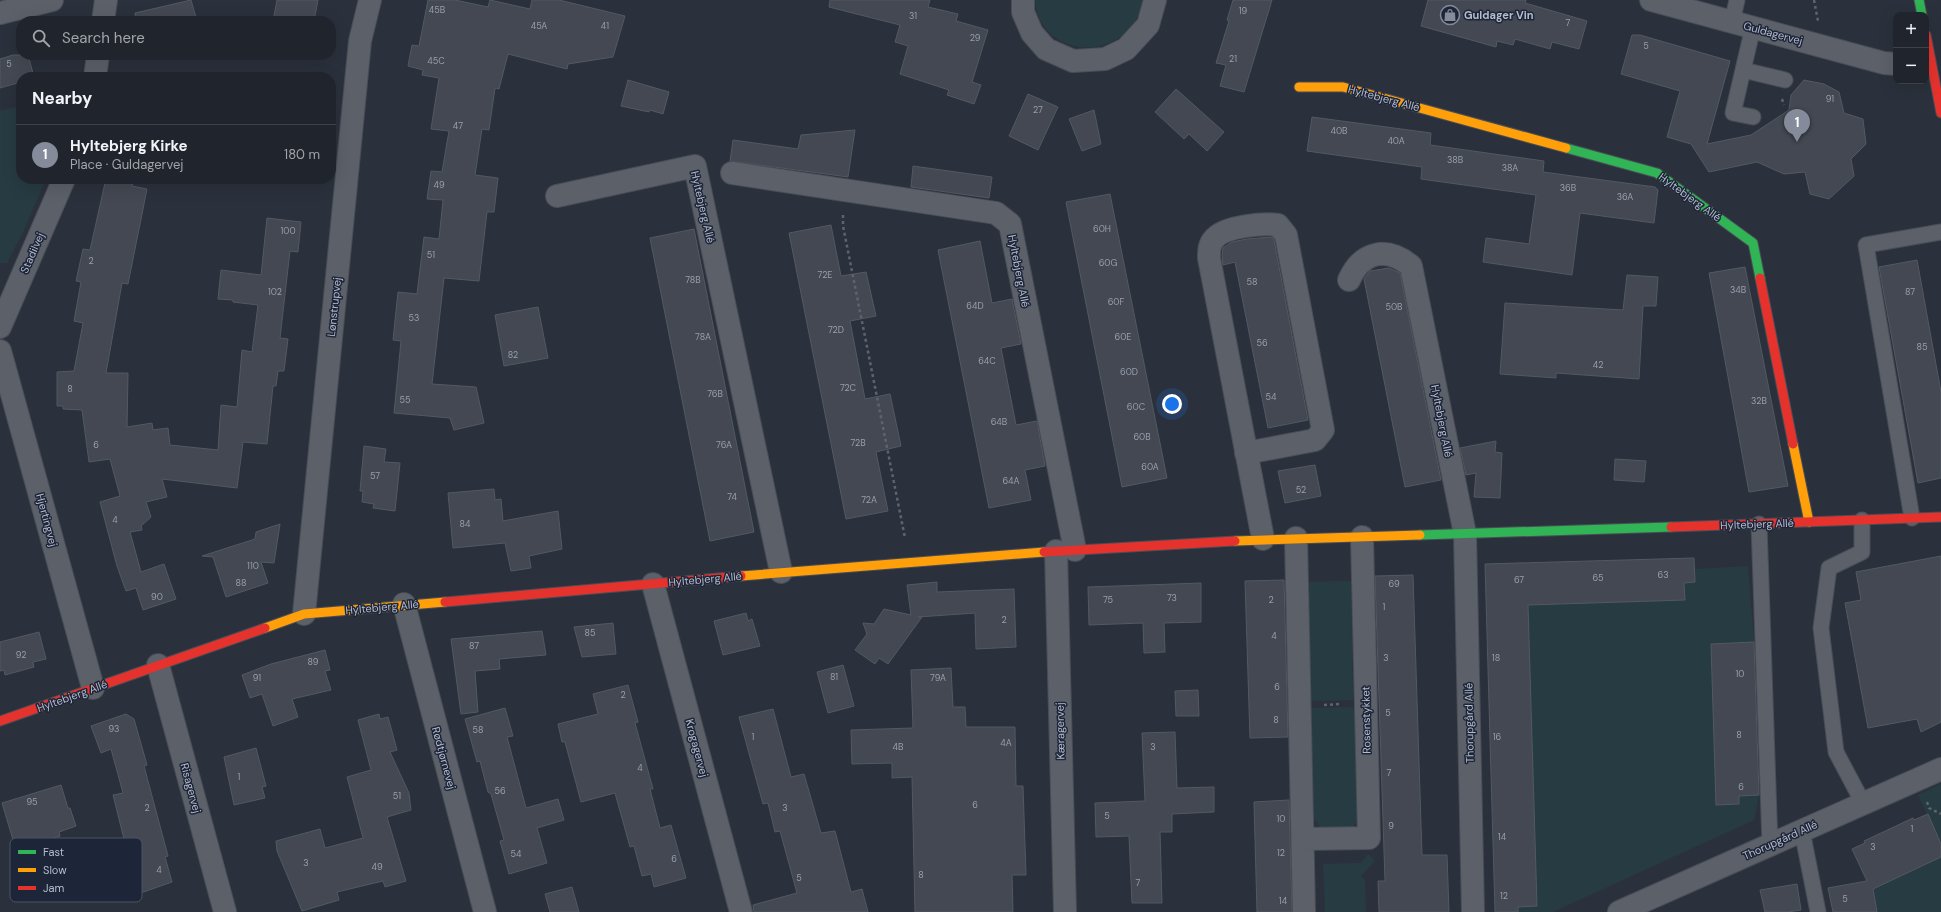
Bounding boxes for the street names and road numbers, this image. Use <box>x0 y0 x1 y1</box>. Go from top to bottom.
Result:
street label: Guldagervej <box>1742 18 1804 48</box>
street label: Hyltebjerg Allé <box>1347 82 1421 114</box>
street label: Hyltebjerg Allé <box>688 170 718 244</box>
street label: Hyltebjerg Allé <box>1656 170 1724 224</box>
street label: Stadilvej <box>17 230 47 276</box>
street label: Hyltebjerg Allé <box>1005 233 1033 309</box>
street label: Lønstrupvej <box>324 277 344 337</box>
street label: Hyltebjerg Allé <box>1428 383 1456 459</box>
street label: Hjertingvej <box>33 492 61 548</box>
street label: Hyltebjerg Allé <box>1720 516 1794 532</box>
street label: Hyltebjerg Allé <box>668 569 742 589</box>
street label: Hyltebjerg Allé <box>345 597 419 617</box>
street label: Hyltebjerg Allé <box>35 677 109 715</box>
street label: Thorupgård Allé <box>1461 683 1477 763</box>
street label: Rosenstykket <box>1358 686 1374 754</box>
street label: Kæragervej <box>1053 702 1067 760</box>
street label: Krogagervej <box>683 718 711 778</box>
street label: Rødtjørnevej <box>429 725 459 791</box>
street label: Risagervej <box>178 761 204 815</box>
street label: Thorupgård Allé <box>1740 817 1820 863</box>

